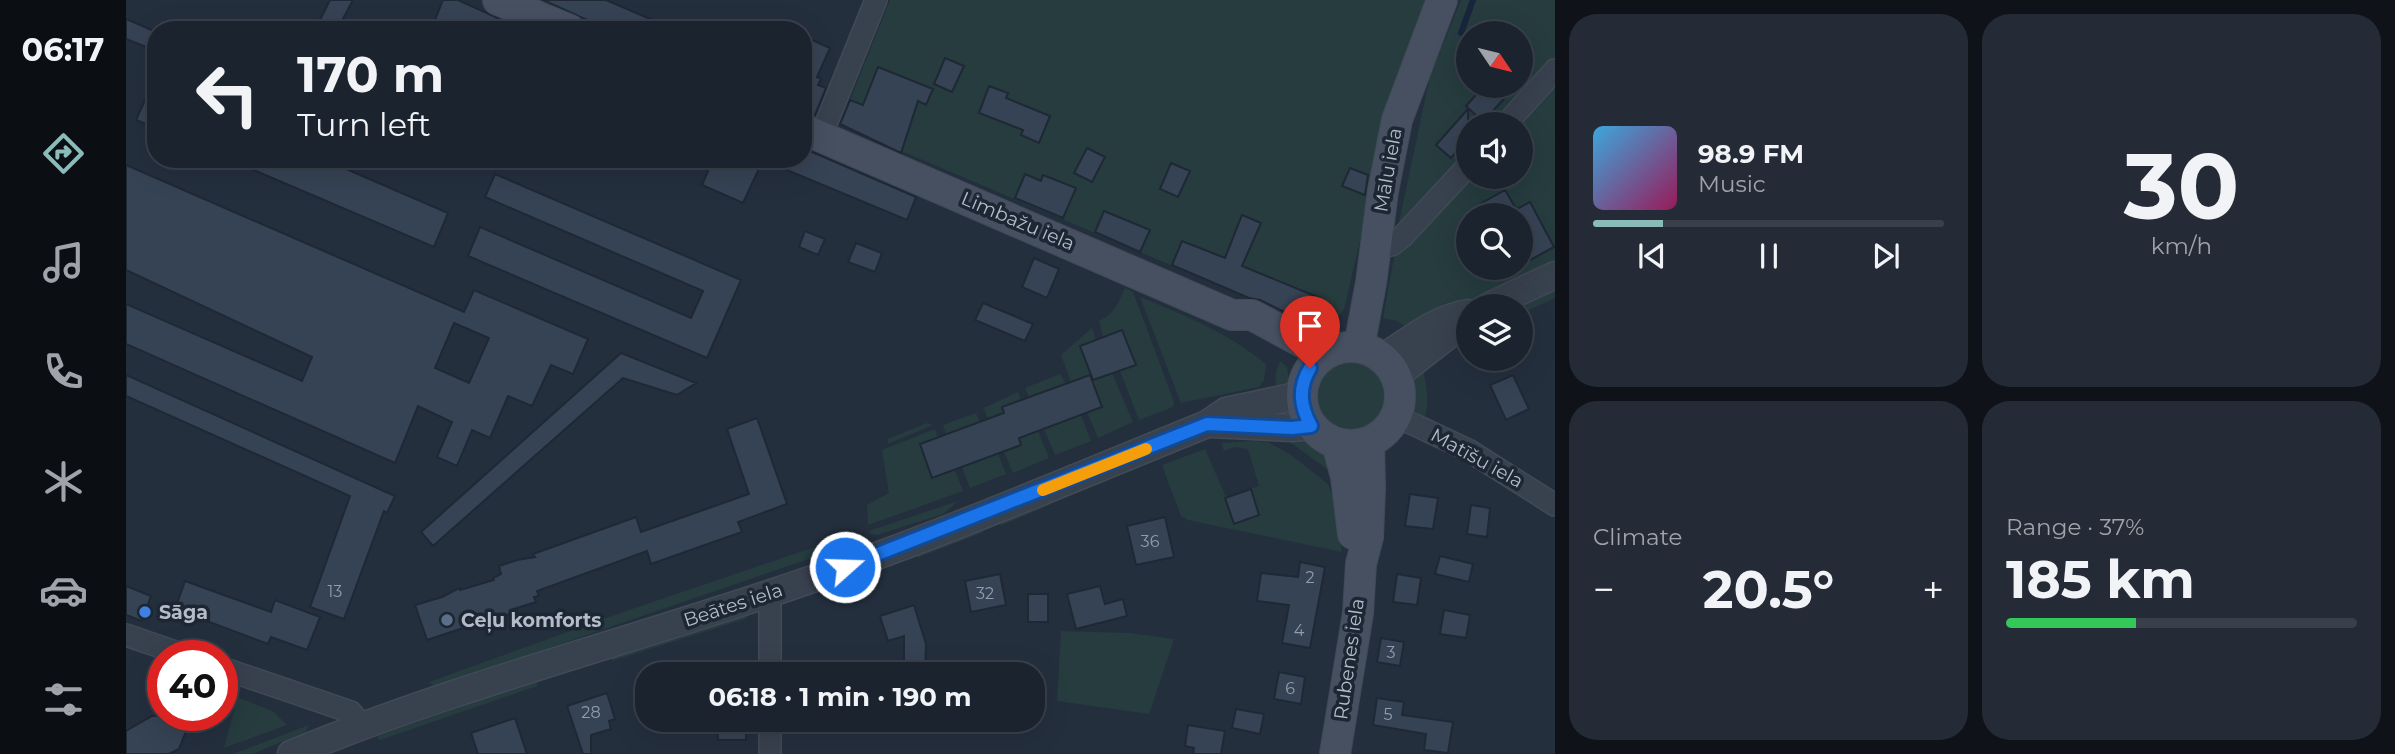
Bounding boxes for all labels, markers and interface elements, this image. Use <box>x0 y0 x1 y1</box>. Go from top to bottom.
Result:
north arrow <box>1456 21 1533 98</box>
map controls <box>1456 21 1533 371</box>
text: 06:17 <box>22 30 104 69</box>
text: 170 m <box>297 45 444 104</box>
icon: left <box>182 49 273 140</box>
text: Turn left <box>297 105 431 144</box>
button: sound <box>1456 112 1533 189</box>
street label: Mālu iela <box>1369 126 1407 214</box>
icon: directions <box>39 129 88 178</box>
text: 30 <box>2124 131 2239 242</box>
text: 98.9 FM <box>1698 138 1804 170</box>
text: Music <box>1698 170 1766 198</box>
street label: Limbažu iela <box>958 187 1078 255</box>
button: search <box>1456 203 1533 280</box>
text: km/h <box>2151 232 2212 260</box>
icon: previous <box>1633 237 1671 275</box>
icon: pause <box>1750 237 1788 275</box>
icon: next <box>1867 237 1905 275</box>
icon: music <box>39 238 88 287</box>
button: layers <box>1456 294 1533 371</box>
pin <box>1280 296 1340 368</box>
icon: arrive <box>1291 307 1329 345</box>
icon: phone <box>39 347 88 396</box>
street label: Matīšu iela <box>1427 423 1527 493</box>
icon: climate <box>39 457 88 506</box>
text: Range · 37% <box>2006 513 2144 541</box>
text: Climate <box>1593 523 1682 551</box>
position arrow <box>808 530 882 604</box>
house number: 36 <box>1141 532 1160 551</box>
text: 185 km <box>2006 548 2195 611</box>
text: 20.5° <box>1703 558 1834 621</box>
icon: car <box>39 566 88 615</box>
text: − <box>1593 566 1615 613</box>
text: + <box>1922 566 1944 613</box>
house number: 2 <box>1305 568 1315 587</box>
street label: Beātes iela <box>681 578 785 632</box>
house number: 13 <box>328 582 342 601</box>
house number: 32 <box>976 584 994 603</box>
street label: Rubenes iela <box>1329 597 1369 721</box>
place label: Sāga <box>159 601 208 624</box>
marker: Sāga <box>137 604 153 620</box>
place label: Ceļu komforts <box>461 609 601 633</box>
marker: Ceļu komforts <box>439 612 455 628</box>
house number: 4 <box>1294 621 1305 640</box>
speed limit sign: 40 <box>147 640 238 731</box>
house number: 3 <box>1386 643 1396 662</box>
icon: filters <box>39 675 88 724</box>
house number: 6 <box>1285 679 1295 698</box>
text: 06:18 · 1 min · 190 m <box>708 681 972 713</box>
house number: 28 <box>581 703 601 722</box>
house number: 5 <box>1383 705 1393 724</box>

